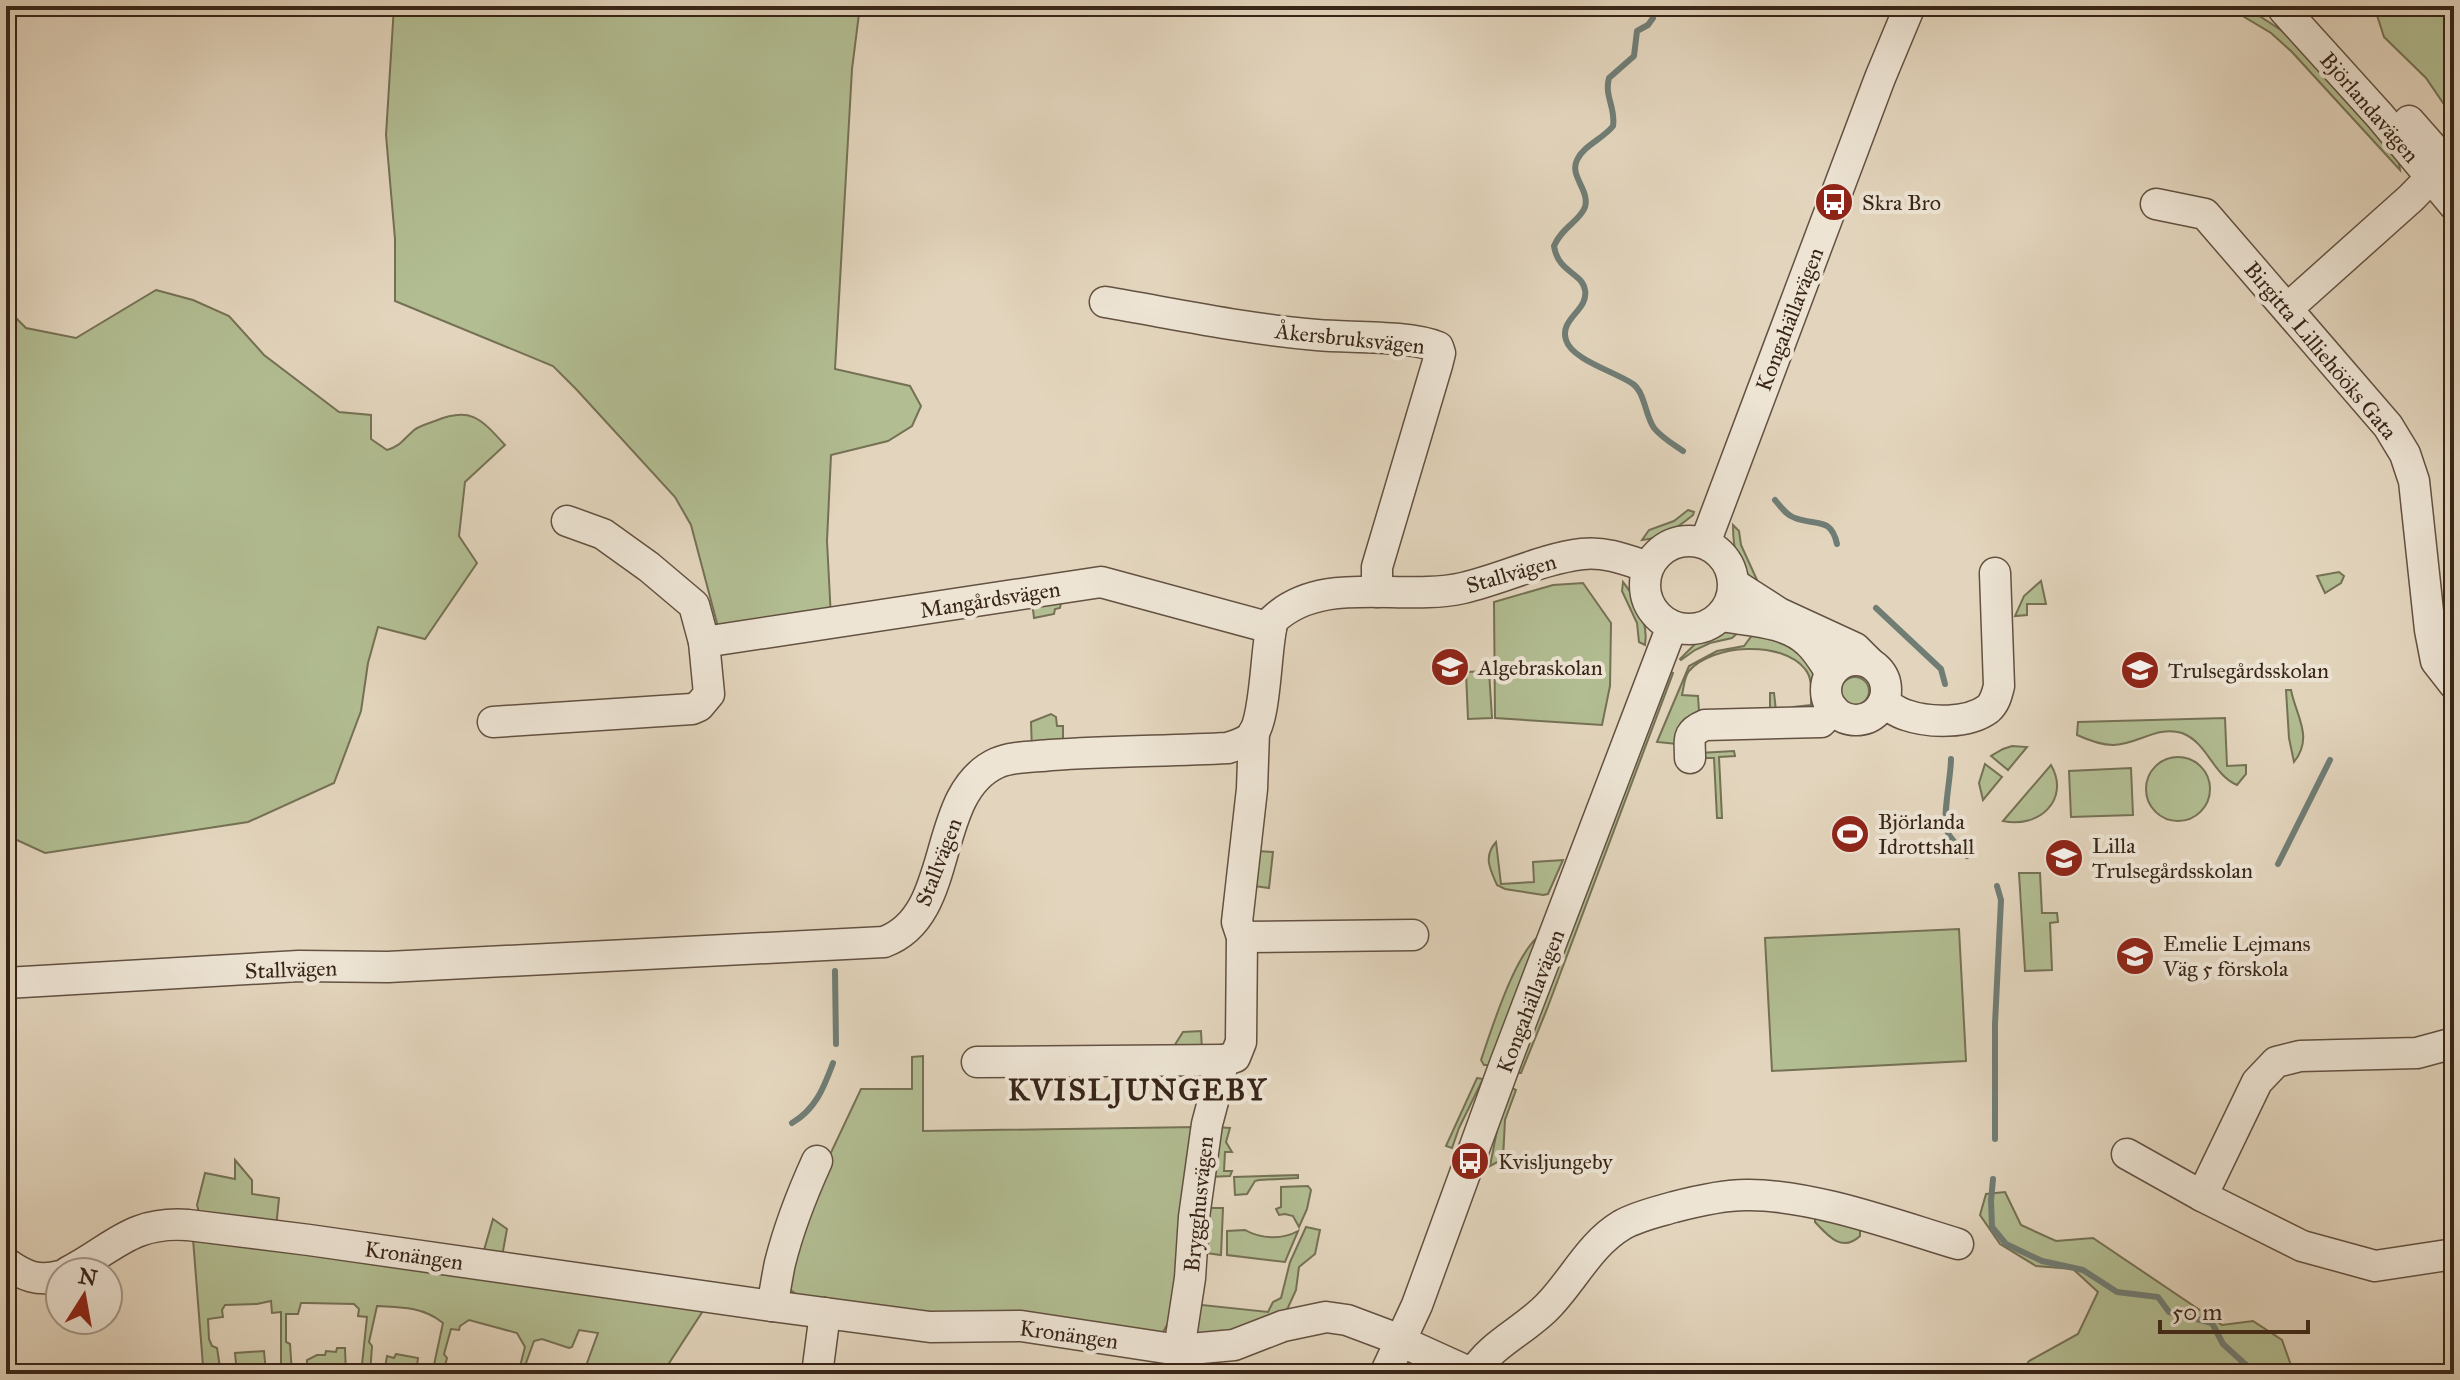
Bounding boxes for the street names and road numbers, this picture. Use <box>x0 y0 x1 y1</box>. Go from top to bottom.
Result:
street label: Björlandavägen <box>2314 47 2425 168</box>
street label: Kongahällavägen <box>1750 243 1829 395</box>
street label: Birgitta Lilliehööks Gata <box>2238 256 2403 445</box>
street label: Åkersbruksvägen <box>1273 317 1426 360</box>
street label: Stallvägen <box>1463 548 1559 599</box>
street label: Mangårdsvägen <box>918 575 1062 624</box>
street label: Stallvägen <box>909 814 968 910</box>
street label: Kongahällavägen <box>1491 925 1570 1077</box>
street label: Stallvägen <box>244 954 338 985</box>
street label: Brygghusvägen <box>1178 1135 1219 1273</box>
street label: Kronängen <box>363 1235 465 1276</box>
street label: Kronängen <box>1018 1314 1120 1355</box>

